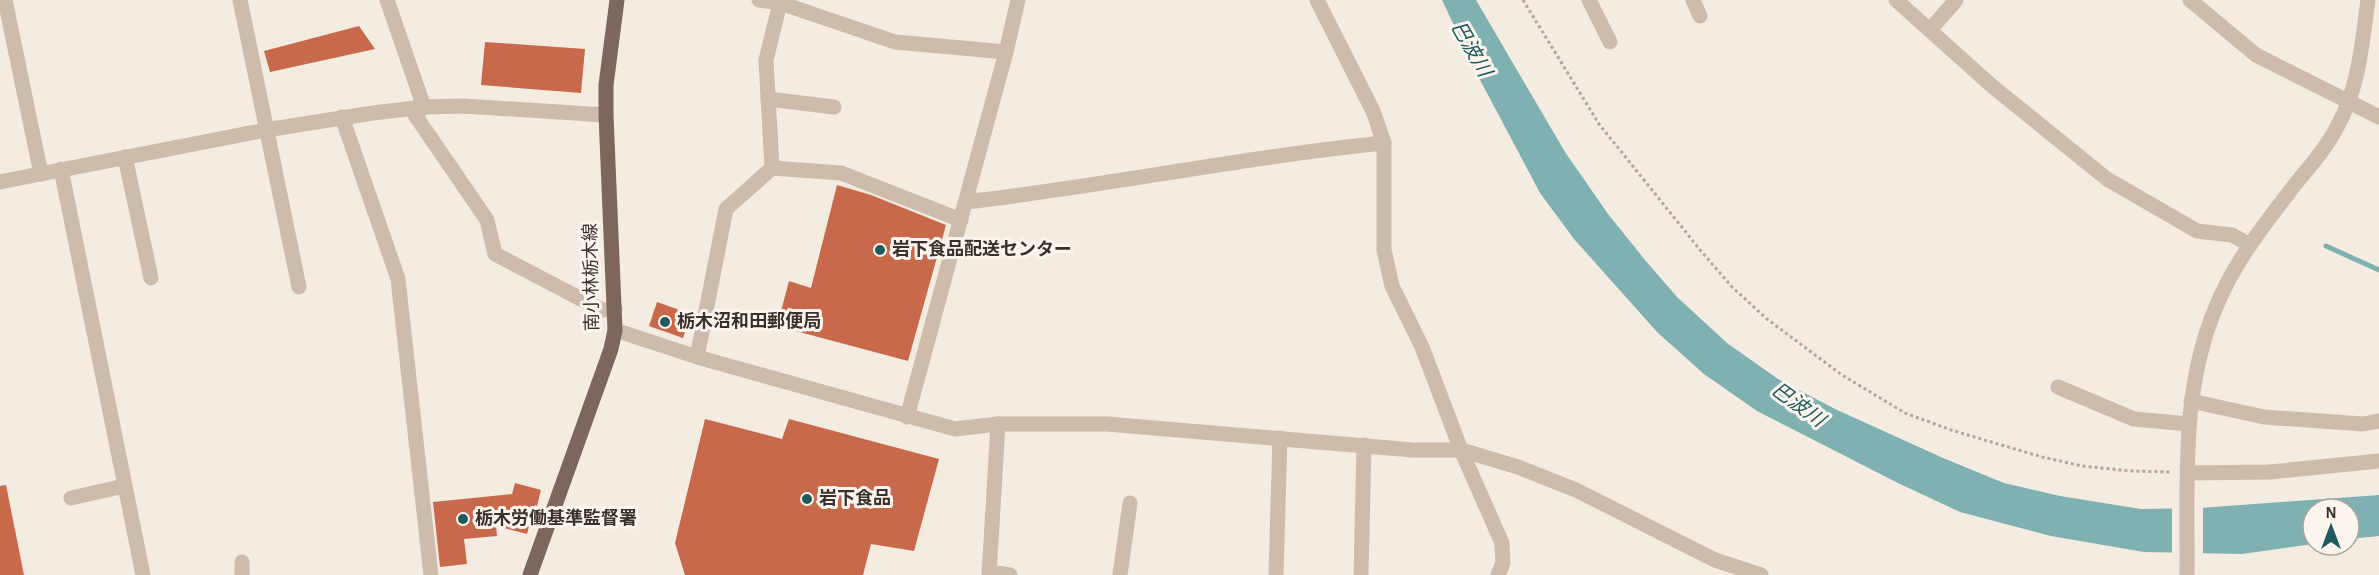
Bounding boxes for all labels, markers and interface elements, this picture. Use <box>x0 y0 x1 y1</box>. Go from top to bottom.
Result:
water label: 巴波川 <box>1447 18 1497 82</box>
street label: 南小林栃木線 <box>580 223 602 331</box>
place label: 岩下食品配送センター <box>892 239 1072 259</box>
marker: 岩下食品配送センター <box>873 243 887 257</box>
place label: 栃木沼和田郵便局 <box>677 311 821 331</box>
marker: 栃木沼和田郵便局 <box>658 315 672 329</box>
water label: 巴波川 <box>1768 378 1830 432</box>
place label: 岩下食品 <box>819 489 891 508</box>
marker: 岩下食品 <box>800 492 814 506</box>
north arrow <box>2301 497 2361 557</box>
text: N <box>2325 505 2337 521</box>
place label: 栃木労働基準監督署 <box>475 508 637 528</box>
marker: 栃木労働基準監督署 <box>456 512 470 526</box>

